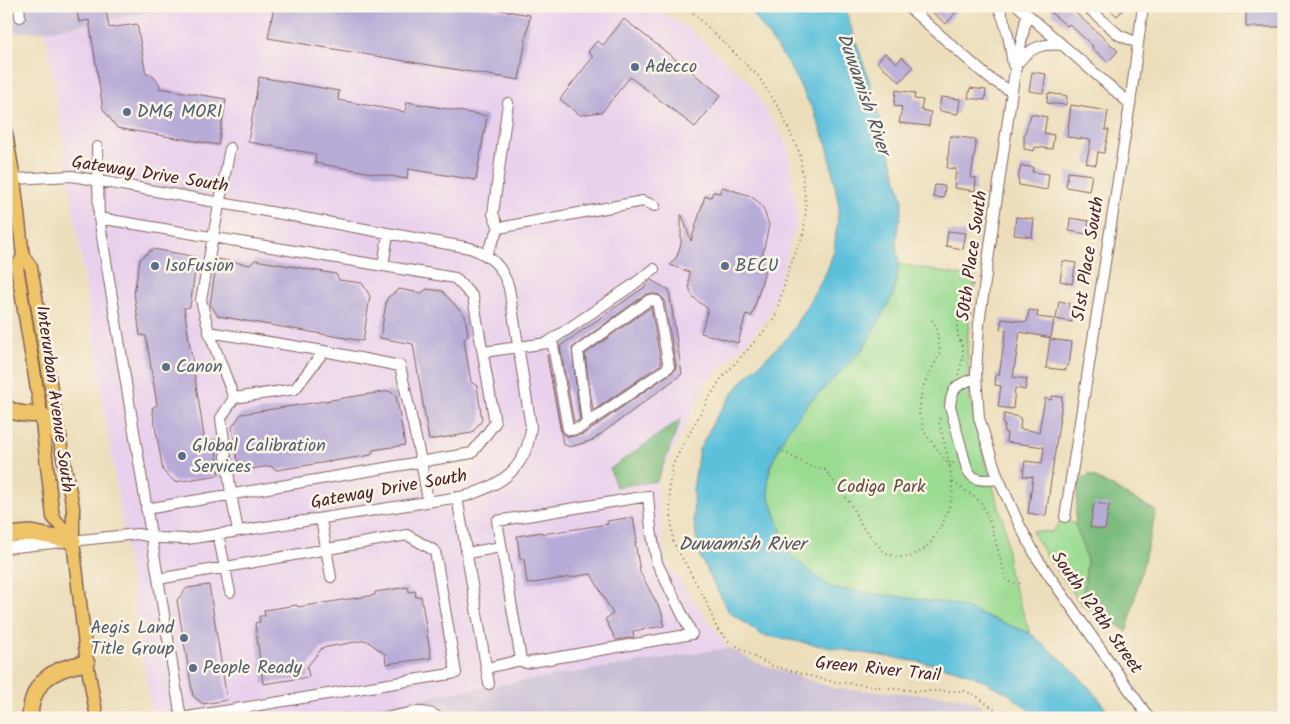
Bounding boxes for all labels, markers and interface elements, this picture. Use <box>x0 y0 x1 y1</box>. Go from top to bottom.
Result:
water label: Duwamish River <box>828 29 899 162</box>
place label: Adecco <box>645 53 697 82</box>
marker: Adecco <box>629 61 641 73</box>
place label: DMG MORI <box>137 98 222 127</box>
marker: DMG MORI <box>121 106 133 118</box>
street label: Gateway Drive South <box>69 148 231 202</box>
street label: 50th Place South <box>949 189 997 323</box>
street label: 51st Place South <box>1065 194 1113 324</box>
place label: IsoFusion <box>165 252 234 281</box>
place label: BECU <box>735 252 779 281</box>
marker: IsoFusion <box>149 260 161 272</box>
marker: BECU <box>719 260 731 272</box>
street label: Interurban Avenue South <box>27 304 81 494</box>
place label: Canon <box>176 353 223 382</box>
marker: Canon <box>160 361 172 373</box>
place label: Global Calibration Services <box>192 432 326 482</box>
marker: Global Calibration Services <box>176 450 188 462</box>
street label: Gateway Drive South <box>308 462 470 518</box>
park label: Codiga Park <box>836 473 926 502</box>
water label: Duwamish River <box>678 530 809 560</box>
street label: South 129th Street <box>1043 545 1150 681</box>
place label: Aegis Land Title Group <box>90 614 175 664</box>
marker: Aegis Land Title Group <box>178 632 190 644</box>
street label: Green River Trail <box>814 649 943 691</box>
place label: People Ready <box>203 654 302 683</box>
marker: People Ready <box>187 662 199 674</box>

